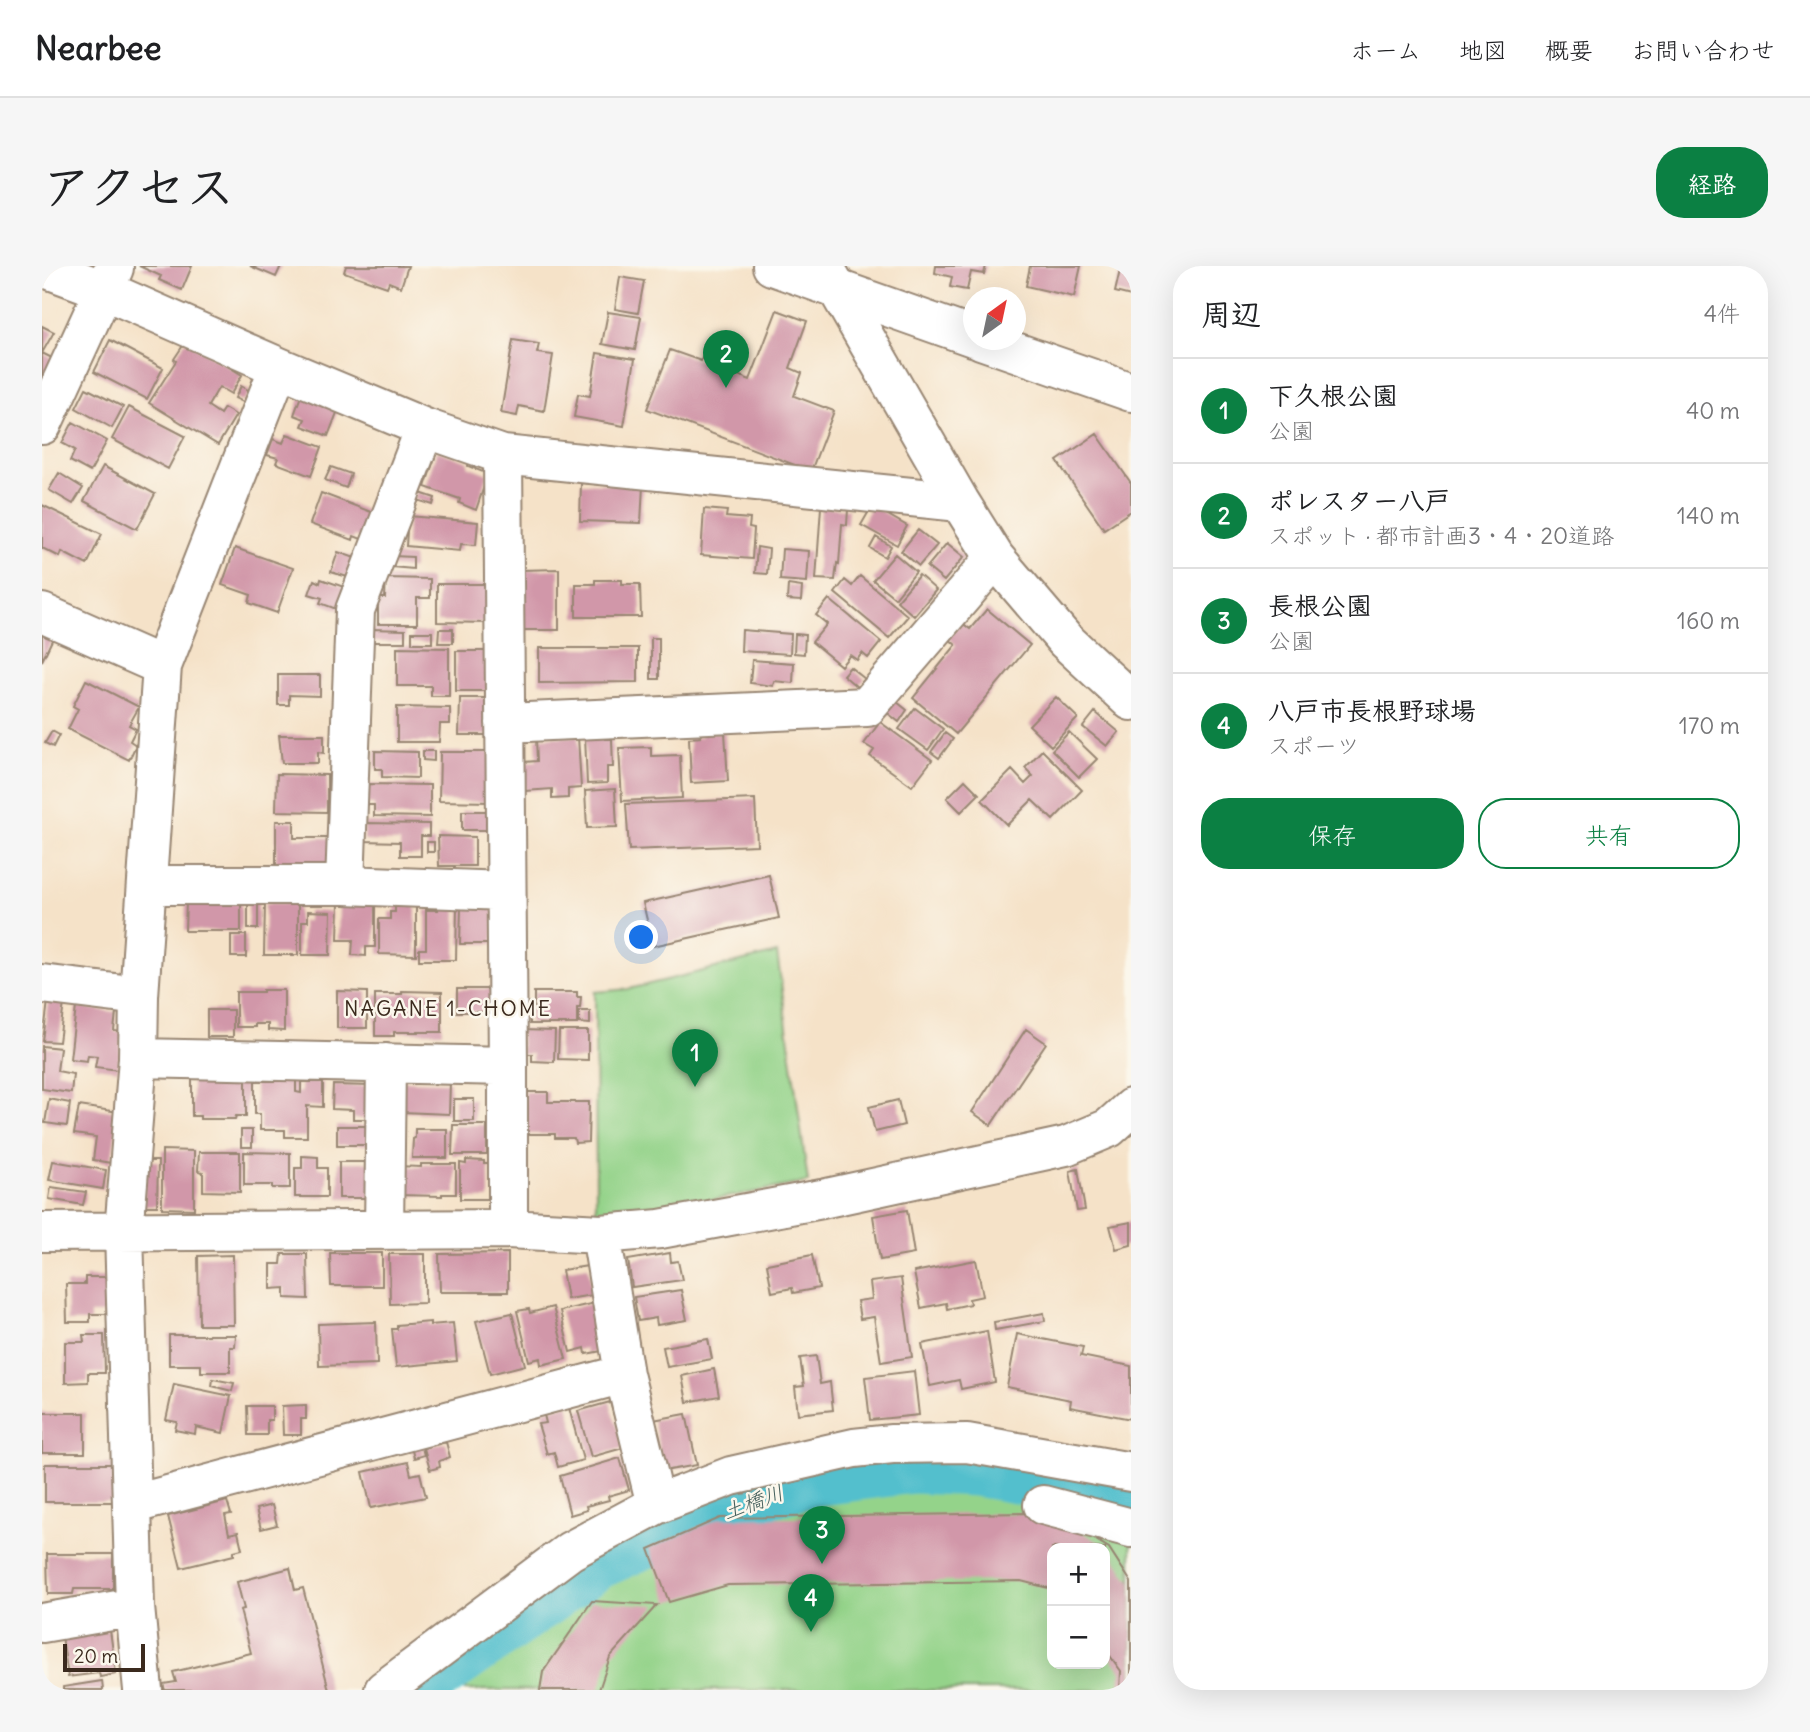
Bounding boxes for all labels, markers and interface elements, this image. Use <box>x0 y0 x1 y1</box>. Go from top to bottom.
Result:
text: Nearbee <box>35 27 161 69</box>
text: ホーム <box>1350 35 1421 65</box>
text: 地図 <box>1459 35 1507 65</box>
text: 概要 <box>1545 35 1593 65</box>
text: お問い合わせ <box>1631 35 1775 65</box>
button: 経路 <box>1656 147 1768 218</box>
text: アクセス <box>42 156 235 217</box>
north arrow <box>963 287 1026 350</box>
text: 周辺 <box>1201 295 1261 333</box>
text: 4件 <box>1704 299 1740 328</box>
pin: 2 <box>703 330 749 388</box>
text: 下久根公園 <box>1268 379 1398 412</box>
text: 1 <box>1219 396 1229 425</box>
text: 40 m <box>1686 396 1740 425</box>
text: 公園 <box>1268 416 1314 445</box>
text: ポレスター八戸 <box>1268 484 1451 517</box>
text: 2 <box>1218 501 1230 530</box>
text: 140 m <box>1677 501 1740 530</box>
text: スポット · 都市計画3・4・20道路 <box>1268 521 1614 550</box>
text: 長根公園 <box>1268 589 1372 622</box>
text: 3 <box>1217 606 1231 635</box>
text: 160 m <box>1677 606 1740 635</box>
text: 公園 <box>1268 626 1314 655</box>
text: 八戸市長根野球場 <box>1268 694 1476 727</box>
text: 4 <box>1217 711 1231 740</box>
text: 170 m <box>1679 711 1740 740</box>
text: スポーツ <box>1268 731 1360 760</box>
button: 保存 <box>1201 798 1464 869</box>
button: 共有 <box>1478 798 1740 869</box>
your location <box>624 920 658 954</box>
district label: NAGANE 1-CHOME <box>344 995 552 1022</box>
pin: 1 <box>672 1029 718 1087</box>
water label: 土橋川 <box>719 1479 787 1525</box>
pin: 3 <box>799 1506 845 1564</box>
map controls <box>1047 1543 1110 1669</box>
button: + <box>1047 1543 1110 1606</box>
pin: 4 <box>788 1574 834 1632</box>
button: − <box>1047 1606 1110 1669</box>
scale bar <box>63 1641 145 1673</box>
text: 20 m <box>74 1644 118 1668</box>

